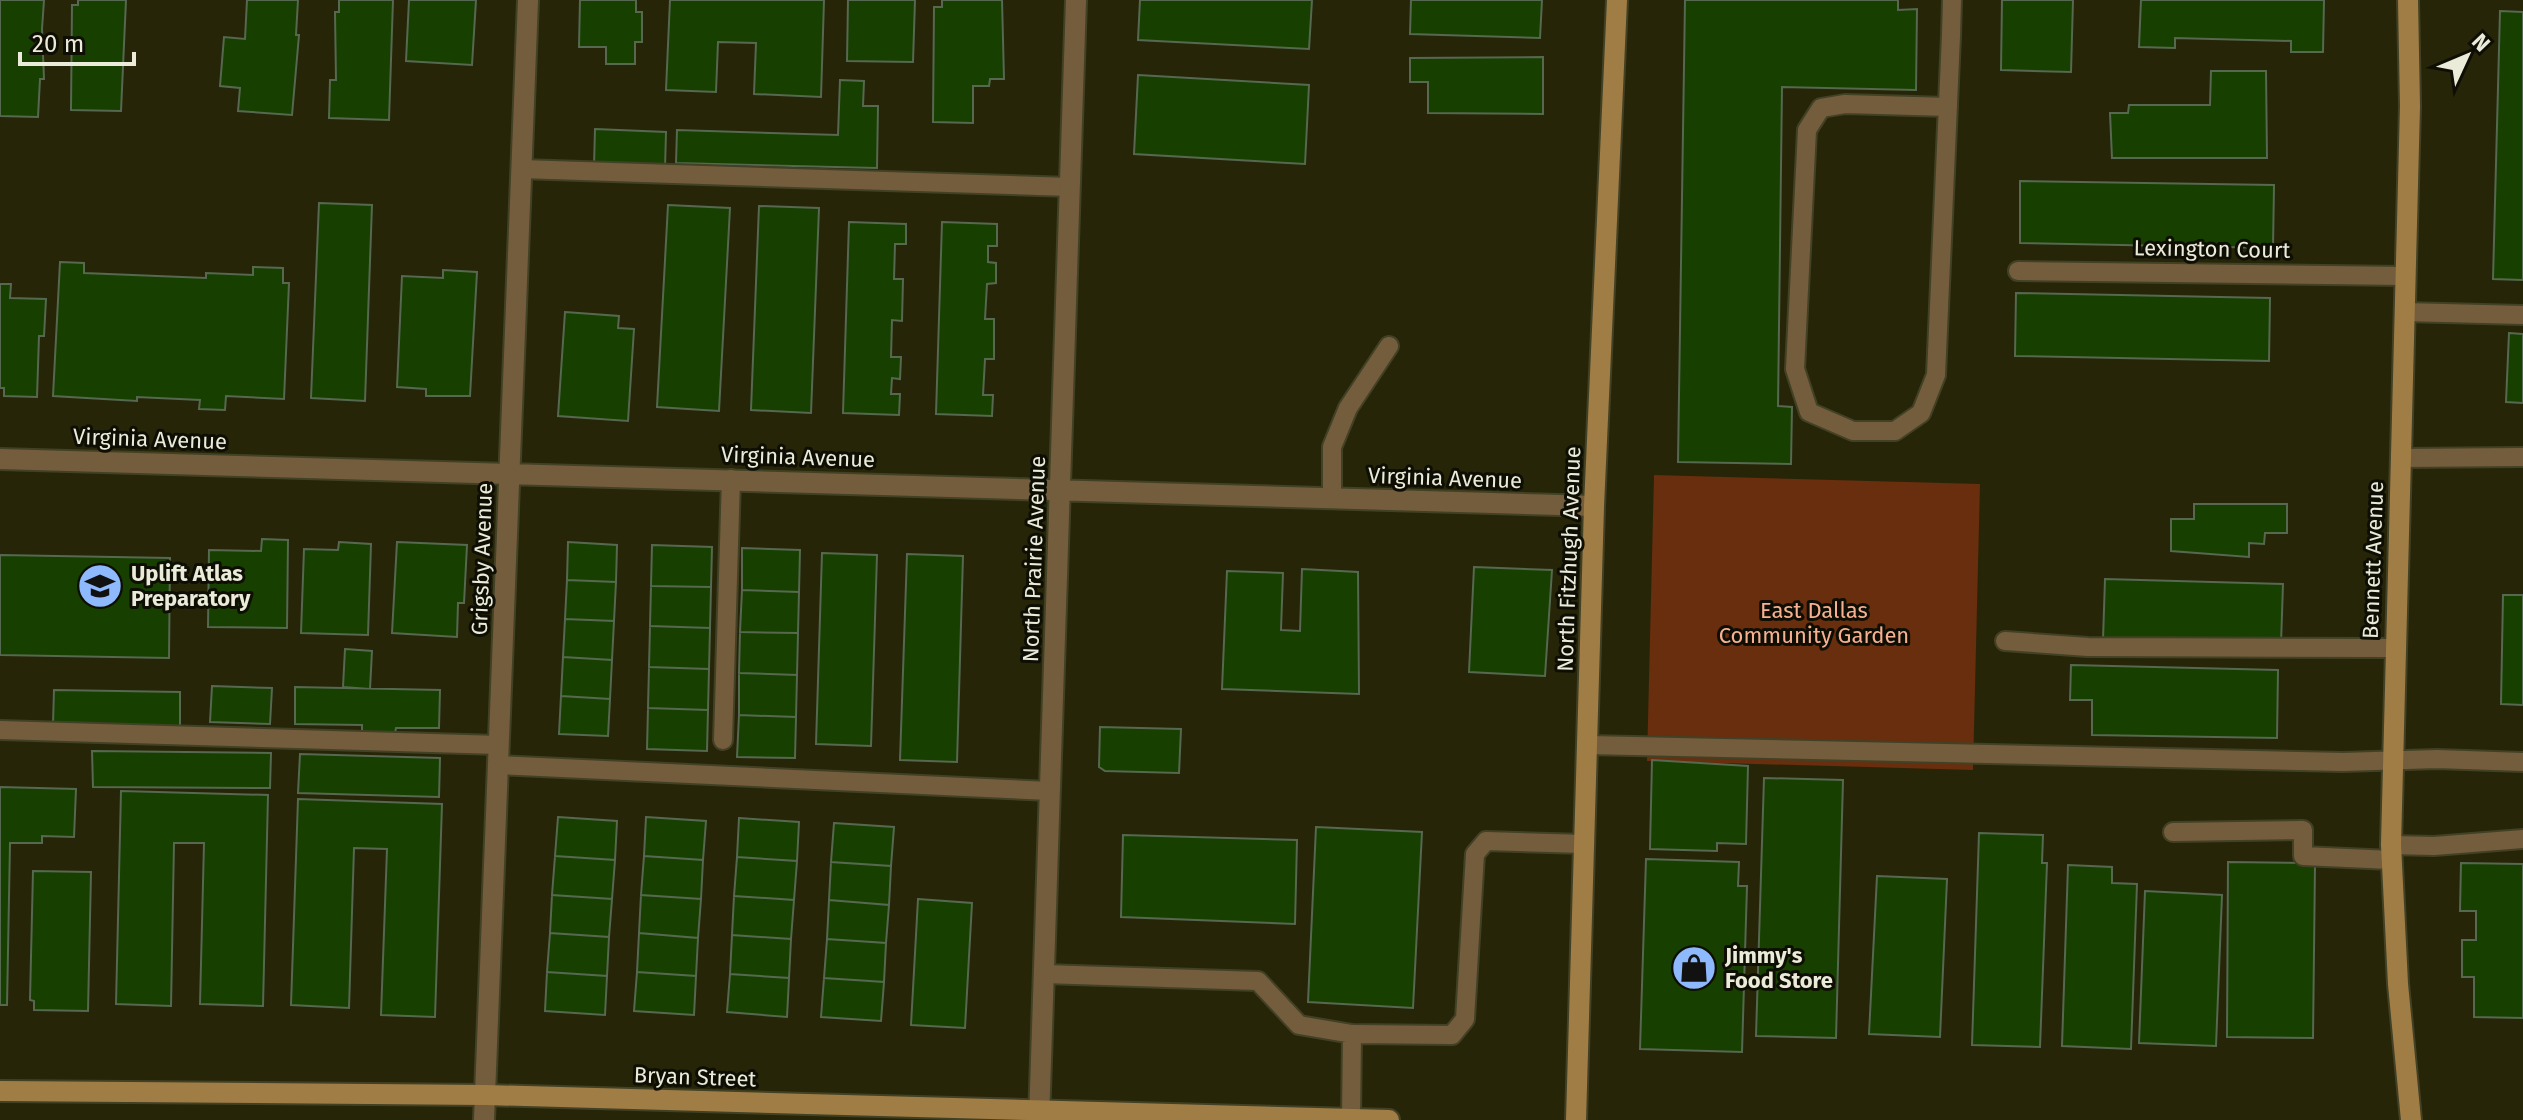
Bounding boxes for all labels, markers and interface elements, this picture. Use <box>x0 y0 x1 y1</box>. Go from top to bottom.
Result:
scale bar <box>20 16 134 66</box>
north arrow <box>2427 16 2507 96</box>
text: N <box>2466 28 2496 57</box>
text: 20 m <box>32 30 84 58</box>
street label: Lexington Court <box>2133 234 2291 264</box>
street label: Virginia Avenue <box>72 423 228 455</box>
street label: Virginia Avenue <box>720 441 876 473</box>
street label: North Fitzhugh Avenue <box>1552 446 1586 672</box>
street label: North Prairie Avenue <box>1017 455 1051 663</box>
street label: Virginia Avenue <box>1367 462 1523 494</box>
street label: Bennett Avenue <box>2357 481 2389 639</box>
street label: Grigsby Avenue <box>466 482 498 636</box>
place label: Uplift Atlas Preparatory <box>131 560 251 612</box>
school or university icon: Uplift Atlas Preparatory <box>76 562 124 610</box>
park label: East Dallas Community Garden <box>1719 597 1909 649</box>
place label: Jimmy's Food Store <box>1724 942 1833 994</box>
shop icon: Jimmy's Food Store <box>1670 944 1718 992</box>
street label: Bryan Street <box>633 1061 757 1093</box>

